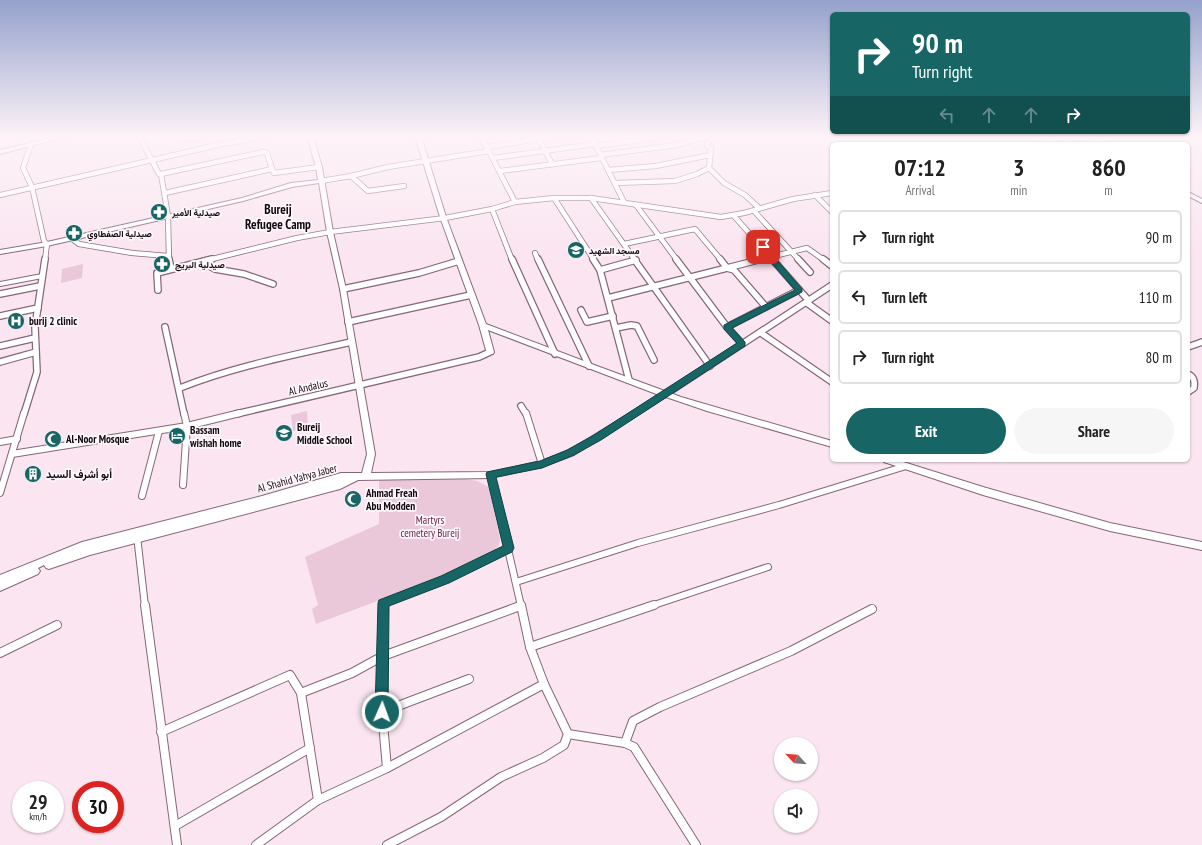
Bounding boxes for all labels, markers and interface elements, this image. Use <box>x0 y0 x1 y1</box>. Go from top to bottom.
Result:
text: 90 m <box>912 24 963 61</box>
icon: right <box>846 28 898 80</box>
text: Turn right <box>912 60 972 83</box>
icon: left <box>936 104 958 126</box>
icon: ahead <box>978 104 1000 126</box>
icon: ahead <box>1020 104 1042 126</box>
icon: right <box>1062 104 1084 126</box>
text: 07:12 <box>894 152 946 183</box>
text: 3 <box>1013 152 1024 183</box>
text: 860 <box>1091 152 1126 183</box>
text: Arrival <box>905 182 935 199</box>
text: min <box>1010 182 1027 199</box>
text: m <box>1104 182 1113 199</box>
district label: Bureij Refugee Camp <box>245 201 311 233</box>
pharmacy icon: صيدلية الأمير <box>149 202 169 222</box>
place label: صيدلية الأمير <box>171 207 220 219</box>
pharmacy icon: صيدلية الصفطاوي <box>64 223 84 243</box>
icon: right <box>848 226 870 248</box>
place label: صيدلية الصفطاوي <box>87 228 152 242</box>
text: Turn right <box>882 228 934 247</box>
text: 90 m <box>1146 228 1172 247</box>
pin <box>746 230 780 264</box>
icon: arrive <box>752 236 774 258</box>
school or university icon: مسجد الشهيد <box>566 240 586 260</box>
place label: مسجد الشهيد <box>589 245 640 257</box>
pharmacy icon: صيدلية البريج <box>152 254 172 274</box>
place label: صيدلية البريج <box>175 259 225 272</box>
icon: left <box>848 286 870 308</box>
text: Turn left <box>882 288 927 307</box>
text: 110 m <box>1139 288 1172 307</box>
hospital icon: burij 2 clinic <box>6 311 26 331</box>
place label: burij 2 clinic <box>29 314 77 328</box>
icon: right <box>848 346 870 368</box>
text: Turn right <box>882 348 934 367</box>
text: 80 m <box>1146 348 1172 367</box>
street label: Al Andalus <box>287 376 329 398</box>
button: Exit <box>846 408 1006 454</box>
button: Share <box>1014 408 1174 454</box>
place label: Bureij Middle School <box>297 420 353 447</box>
place label: Bassam wishah home <box>189 423 242 450</box>
school or university icon: Bureij Middle School <box>274 423 294 443</box>
hotel icon: Bassam wishah home <box>167 426 187 446</box>
mosque icon: Al-Noor Mosque <box>43 429 63 449</box>
place label: Al-Noor Mosque <box>65 432 129 446</box>
street label: Al Shahid Yahya Jaber <box>256 461 338 495</box>
building icon: أبو أشرف السيد <box>23 464 43 484</box>
place label: أبو أشرف السيد <box>46 467 112 481</box>
place label: Ahmad Freah Abu Modden <box>365 486 418 513</box>
mosque icon: Ahmad Freah Abu Modden <box>343 489 363 509</box>
park label: Martyrs cemetery Bureij <box>401 513 459 540</box>
position arrow <box>361 691 403 733</box>
north arrow <box>774 737 818 781</box>
map controls <box>774 737 818 833</box>
speed limit sign: 30 <box>72 781 124 833</box>
text: 29 <box>28 789 48 815</box>
button: sound <box>774 789 818 833</box>
text: km/h <box>29 810 47 823</box>

